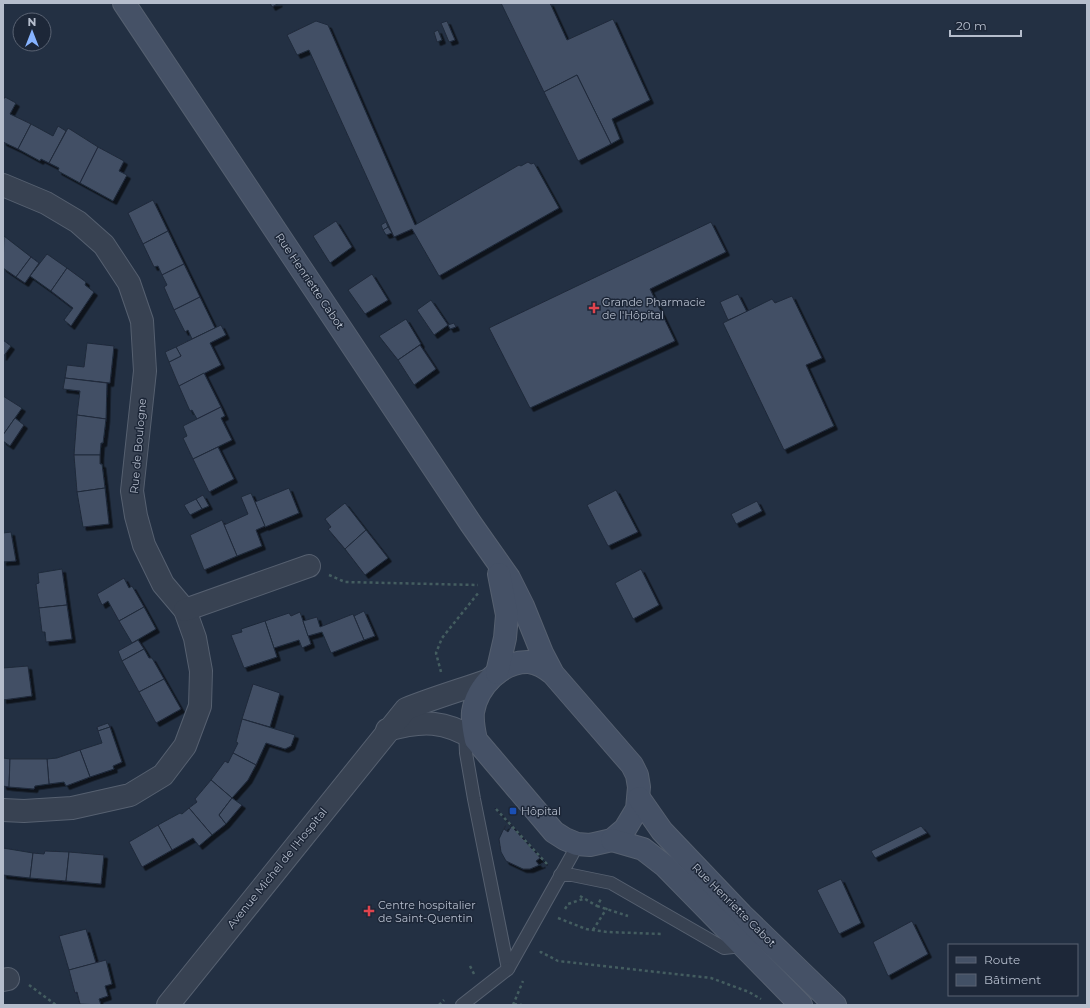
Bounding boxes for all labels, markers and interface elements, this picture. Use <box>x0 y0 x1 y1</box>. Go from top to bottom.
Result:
north arrow <box>12 12 52 52</box>
scale bar <box>950 12 1021 38</box>
text: N <box>28 15 36 29</box>
text: 20 m <box>956 18 987 33</box>
street label: Rue Henriette Cabot <box>273 230 348 332</box>
place label: Grande Pharmacie de l'Hôpital <box>602 295 706 322</box>
marker: Grande Pharmacie de l'Hôpital <box>589 303 599 313</box>
street label: Rue de Boulogne <box>127 397 149 494</box>
place label: Hôpital <box>521 804 561 818</box>
street label: Avenue Michel de l'Hospital <box>224 805 330 931</box>
marker: Hôpital <box>508 806 518 816</box>
street label: Rue Henriette Cabot <box>689 860 779 950</box>
place label: Centre hospitalier de Saint-Quentin <box>378 898 476 925</box>
marker: Centre hospitalier de Saint-Quentin <box>363 905 375 917</box>
legend <box>948 944 1078 996</box>
text: Route <box>984 952 1020 967</box>
text: Bâtiment <box>984 972 1041 987</box>

